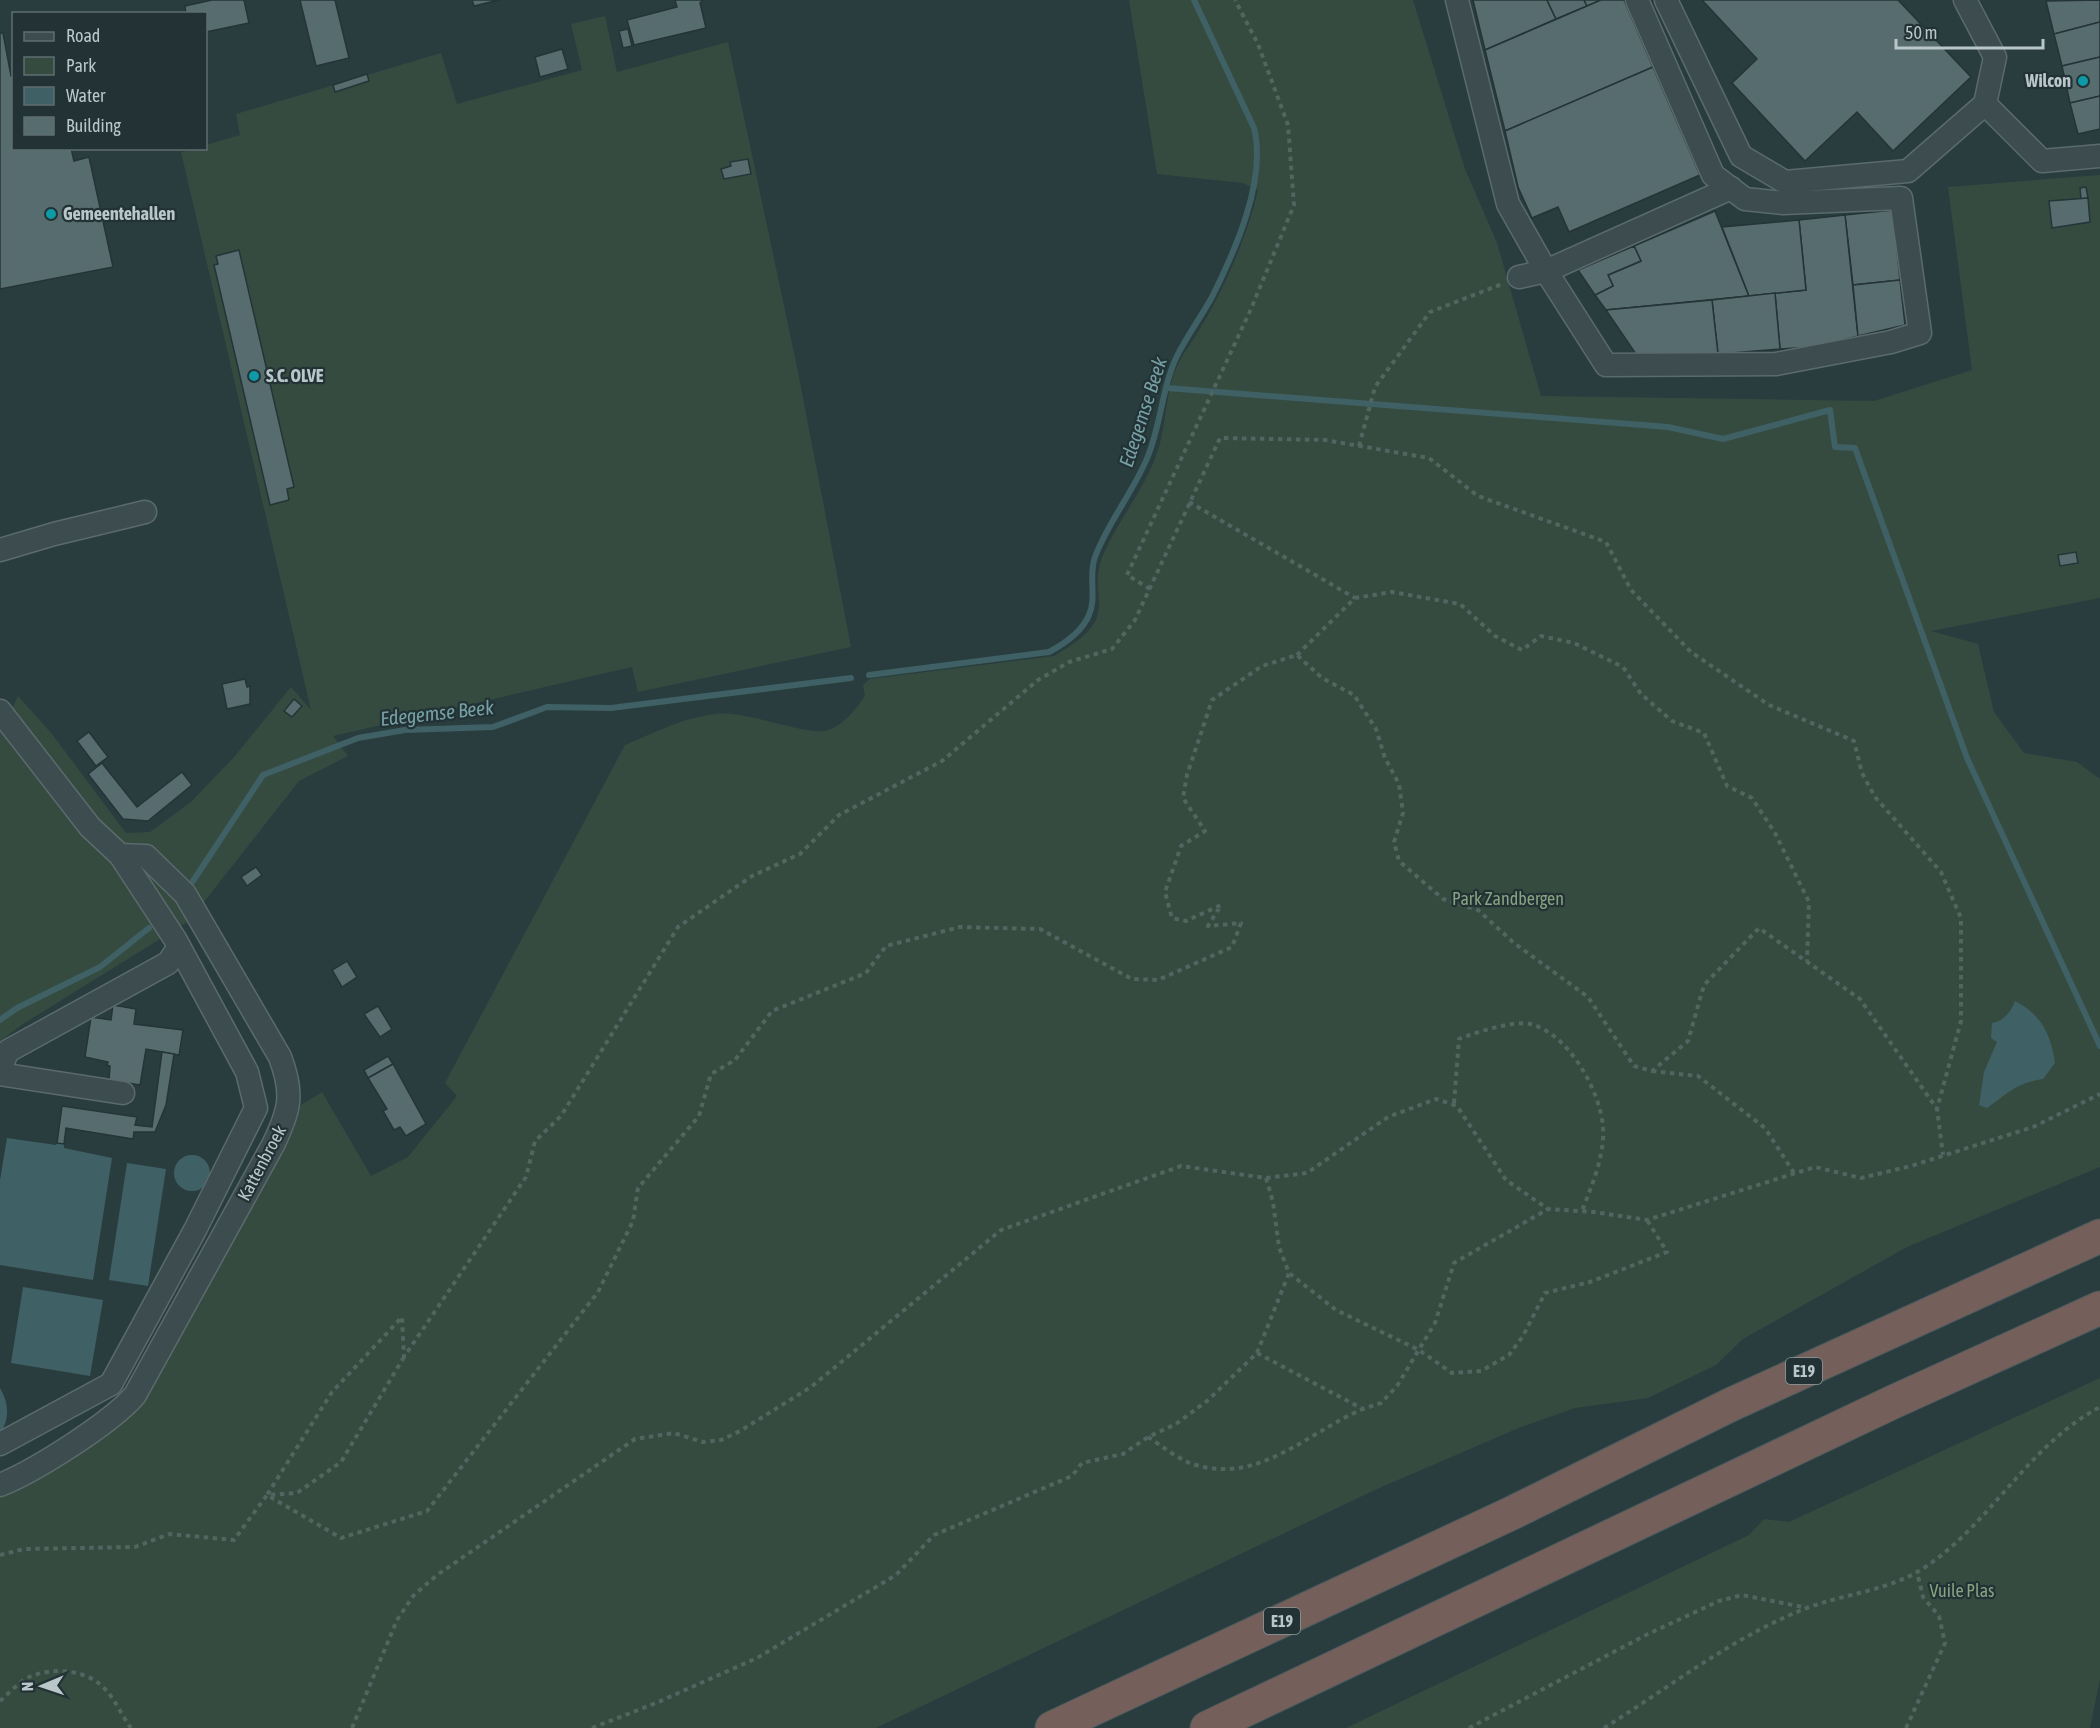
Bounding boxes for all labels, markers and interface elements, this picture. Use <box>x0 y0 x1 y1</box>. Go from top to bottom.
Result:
legend <box>12 12 207 150</box>
scale bar <box>1896 12 2043 50</box>
text: 50 m <box>1905 22 1937 43</box>
text: Road <box>66 25 100 46</box>
text: Park <box>66 55 96 76</box>
place label: Wilcon <box>2024 70 2071 91</box>
marker: Wilcon <box>2076 74 2090 88</box>
text: Water <box>66 85 106 106</box>
text: Building <box>66 115 121 136</box>
place label: Gemeentehallen <box>63 203 175 224</box>
marker: Gemeentehallen <box>44 207 58 221</box>
water label: Edegemse Beek <box>1114 354 1171 470</box>
place label: S.C. OLVE <box>266 365 324 386</box>
marker: S.C. OLVE <box>247 369 261 383</box>
water label: Edegemse Beek <box>379 695 495 730</box>
park label: Park Zandbergen <box>1452 888 1564 909</box>
street label: Kattenbroek <box>233 1121 290 1204</box>
road number: E19 <box>1786 1358 1822 1384</box>
park label: Vuile Plas <box>1930 1580 1994 1601</box>
road number: E19 <box>1264 1608 1300 1634</box>
north arrow <box>12 1656 72 1716</box>
text: N <box>18 1681 36 1692</box>

